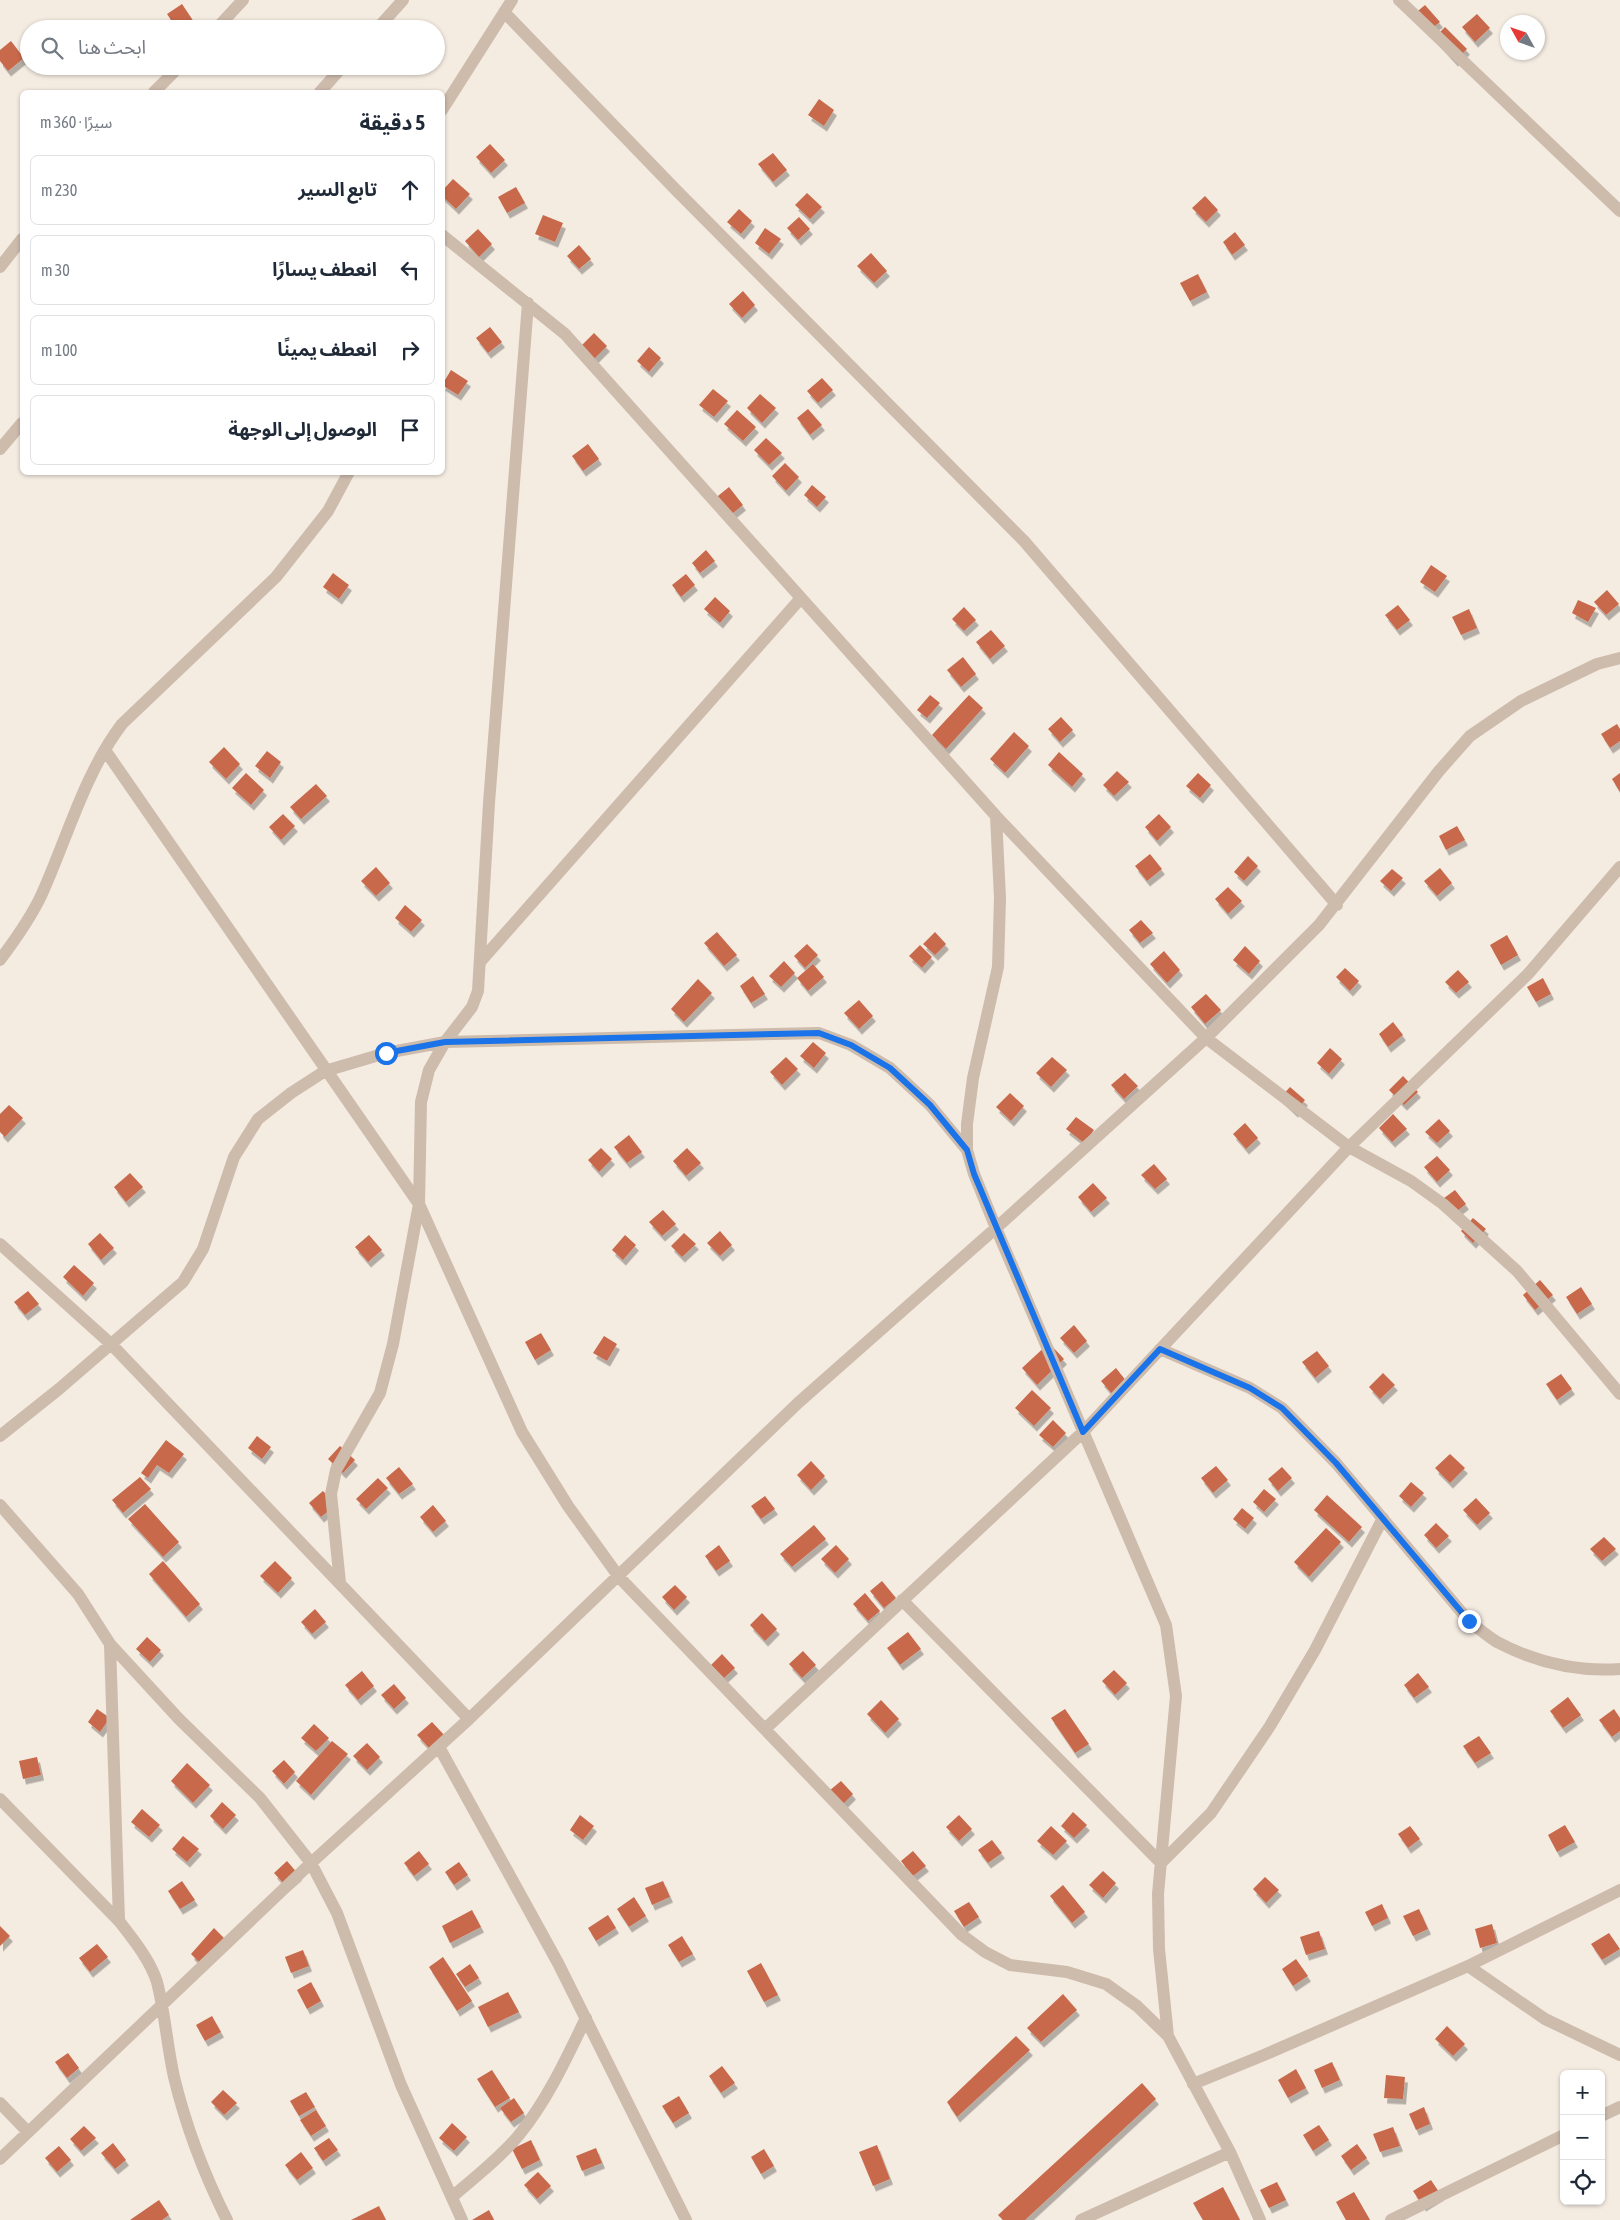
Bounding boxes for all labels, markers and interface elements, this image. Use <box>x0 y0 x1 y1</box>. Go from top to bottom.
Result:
north arrow <box>1500 15 1545 60</box>
search box <box>20 20 445 75</box>
icon: search <box>38 34 66 62</box>
text: ابحث هنا <box>78 36 146 58</box>
text: 5 دقيقة <box>359 110 425 134</box>
text: سيرًا · 360 m <box>40 113 112 131</box>
icon: ahead <box>396 176 424 204</box>
text: تابع السير <box>298 178 377 200</box>
text: 230 m <box>41 181 77 199</box>
icon: left <box>396 256 424 284</box>
text: انعطف يسارًا <box>272 258 377 280</box>
text: 30 m <box>41 261 70 279</box>
icon: right <box>396 336 424 364</box>
text: انعطف يمينًا <box>277 338 377 360</box>
text: 100 m <box>41 341 77 359</box>
icon: arrive <box>396 416 424 444</box>
text: الوصول إلى الوجهة <box>228 418 377 440</box>
route start <box>375 1042 398 1065</box>
route end <box>1458 1610 1481 1633</box>
map controls <box>1560 2070 1605 2205</box>
button: + <box>1560 2070 1605 2115</box>
button: − <box>1560 2115 1605 2160</box>
button: locate <box>1560 2160 1605 2205</box>

